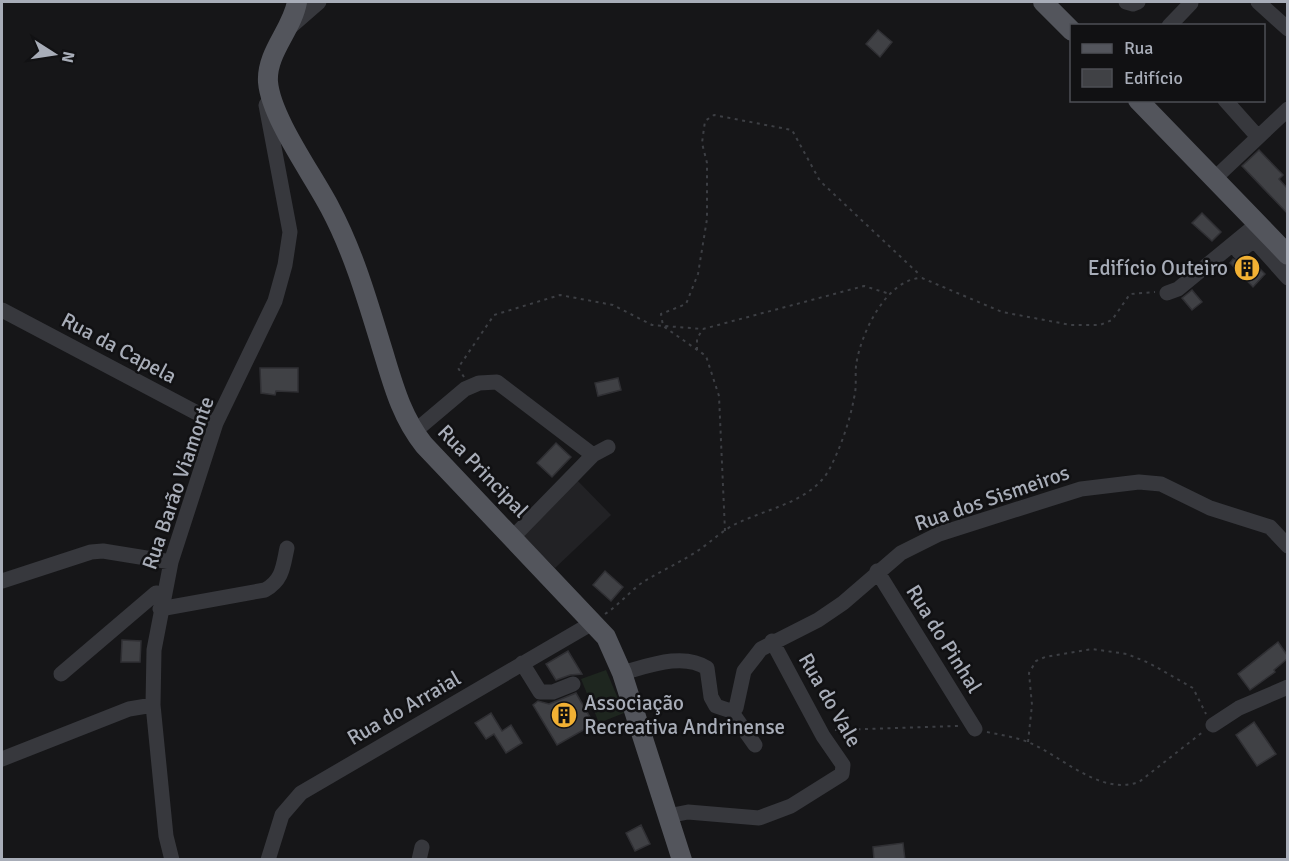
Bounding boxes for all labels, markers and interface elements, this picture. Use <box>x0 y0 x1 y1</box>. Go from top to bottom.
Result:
north arrow <box>24 24 84 84</box>
legend <box>1070 24 1265 102</box>
text: Rua <box>1124 37 1153 59</box>
text: N <box>57 49 79 64</box>
text: Edifício <box>1124 67 1183 89</box>
building icon: Edifício Outeiro <box>1232 253 1262 283</box>
place label: Edifício Outeiro <box>1088 255 1228 281</box>
street label: Rua da Capela <box>57 307 181 389</box>
street label: Rua Barão Viamonte <box>136 393 220 573</box>
street label: Rua Principal <box>432 419 534 523</box>
street label: Rua dos Sismeiros <box>911 459 1073 537</box>
street label: Rua do Pinhal <box>900 580 988 698</box>
street label: Rua do Vale <box>793 648 867 752</box>
street label: Rua do Arraial <box>343 665 465 751</box>
place label: Associação Recreativa Andrinense <box>584 690 785 740</box>
building icon: Associação Recreativa Andrinense <box>549 700 579 730</box>

